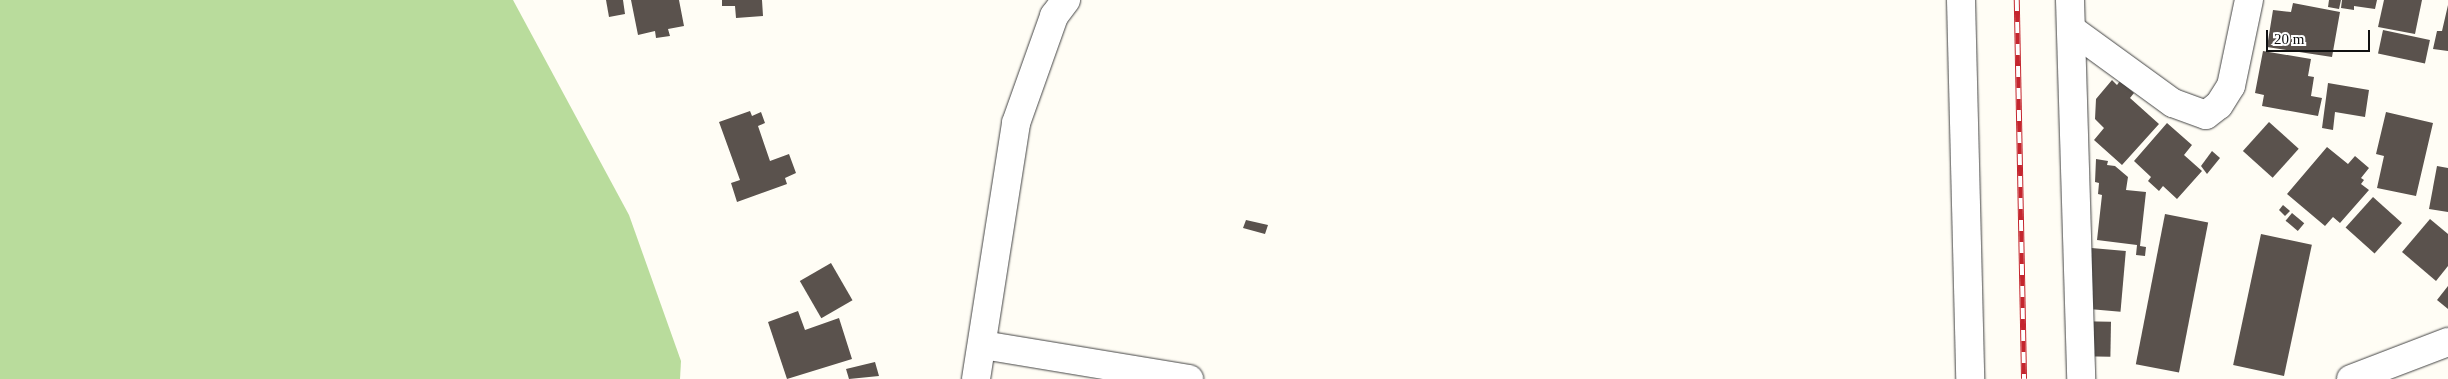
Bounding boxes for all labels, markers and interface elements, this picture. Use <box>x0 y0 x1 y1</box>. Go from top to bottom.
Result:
scale bar <box>2268 20 2372 52</box>
text: 20 m <box>2274 31 2304 47</box>

